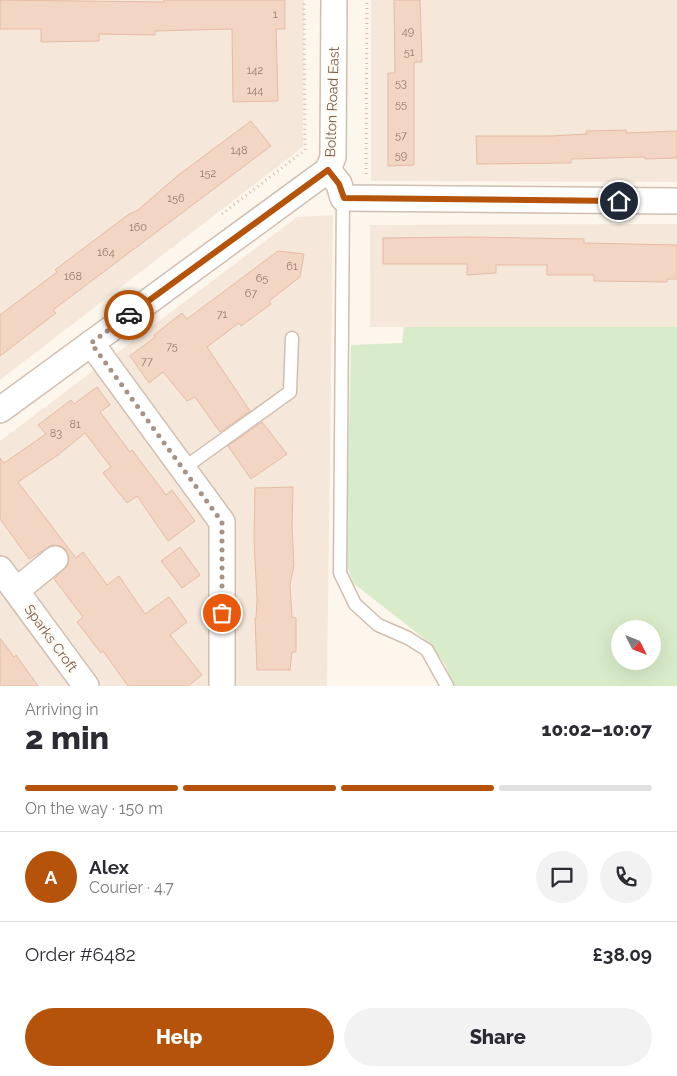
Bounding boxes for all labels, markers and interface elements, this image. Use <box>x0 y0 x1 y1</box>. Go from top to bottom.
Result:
house number: 1 <box>273 8 278 21</box>
house number: 49 <box>402 25 414 38</box>
street label: Bolton Road East <box>322 46 342 158</box>
house number: 51 <box>404 46 415 59</box>
house number: 142 <box>247 64 263 77</box>
house number: 53 <box>395 77 407 90</box>
house number: 144 <box>247 84 263 97</box>
house number: 55 <box>395 98 407 111</box>
house number: 57 <box>395 129 407 142</box>
house number: 148 <box>230 144 248 157</box>
house number: 59 <box>395 149 407 162</box>
house number: 152 <box>200 167 216 180</box>
pin <box>598 180 640 222</box>
icon: home <box>605 187 633 215</box>
house number: 156 <box>167 192 185 205</box>
house number: 160 <box>129 221 147 234</box>
house number: 164 <box>97 246 115 259</box>
house number: 61 <box>286 260 298 273</box>
house number: 168 <box>64 270 82 283</box>
house number: 65 <box>256 272 268 285</box>
house number: 67 <box>245 287 257 300</box>
courier <box>104 290 154 340</box>
icon: car <box>115 301 143 329</box>
house number: 71 <box>217 308 228 321</box>
house number: 75 <box>166 340 178 353</box>
house number: 77 <box>141 355 153 368</box>
house number: 81 <box>69 418 81 431</box>
house number: 83 <box>50 427 62 440</box>
pin <box>201 592 243 634</box>
icon: bag <box>208 599 236 627</box>
street label: Sparks Croft <box>21 601 81 675</box>
north arrow <box>611 620 661 670</box>
map controls <box>611 620 661 670</box>
text: Arriving in <box>25 700 99 719</box>
text: 10:02–10:07 <box>542 718 652 740</box>
text: 2 min <box>25 719 109 756</box>
text: On the way · 150 m <box>25 799 163 818</box>
button: chat <box>536 851 588 903</box>
button: phone <box>600 851 652 903</box>
text: Alex <box>89 856 129 878</box>
text: A <box>45 866 57 888</box>
text: Courier · 4.7 <box>89 878 174 897</box>
text: Order #6482 <box>25 943 136 965</box>
text: £38.09 <box>592 943 652 965</box>
button: Help <box>25 1008 334 1066</box>
button: Share <box>344 1008 652 1066</box>

